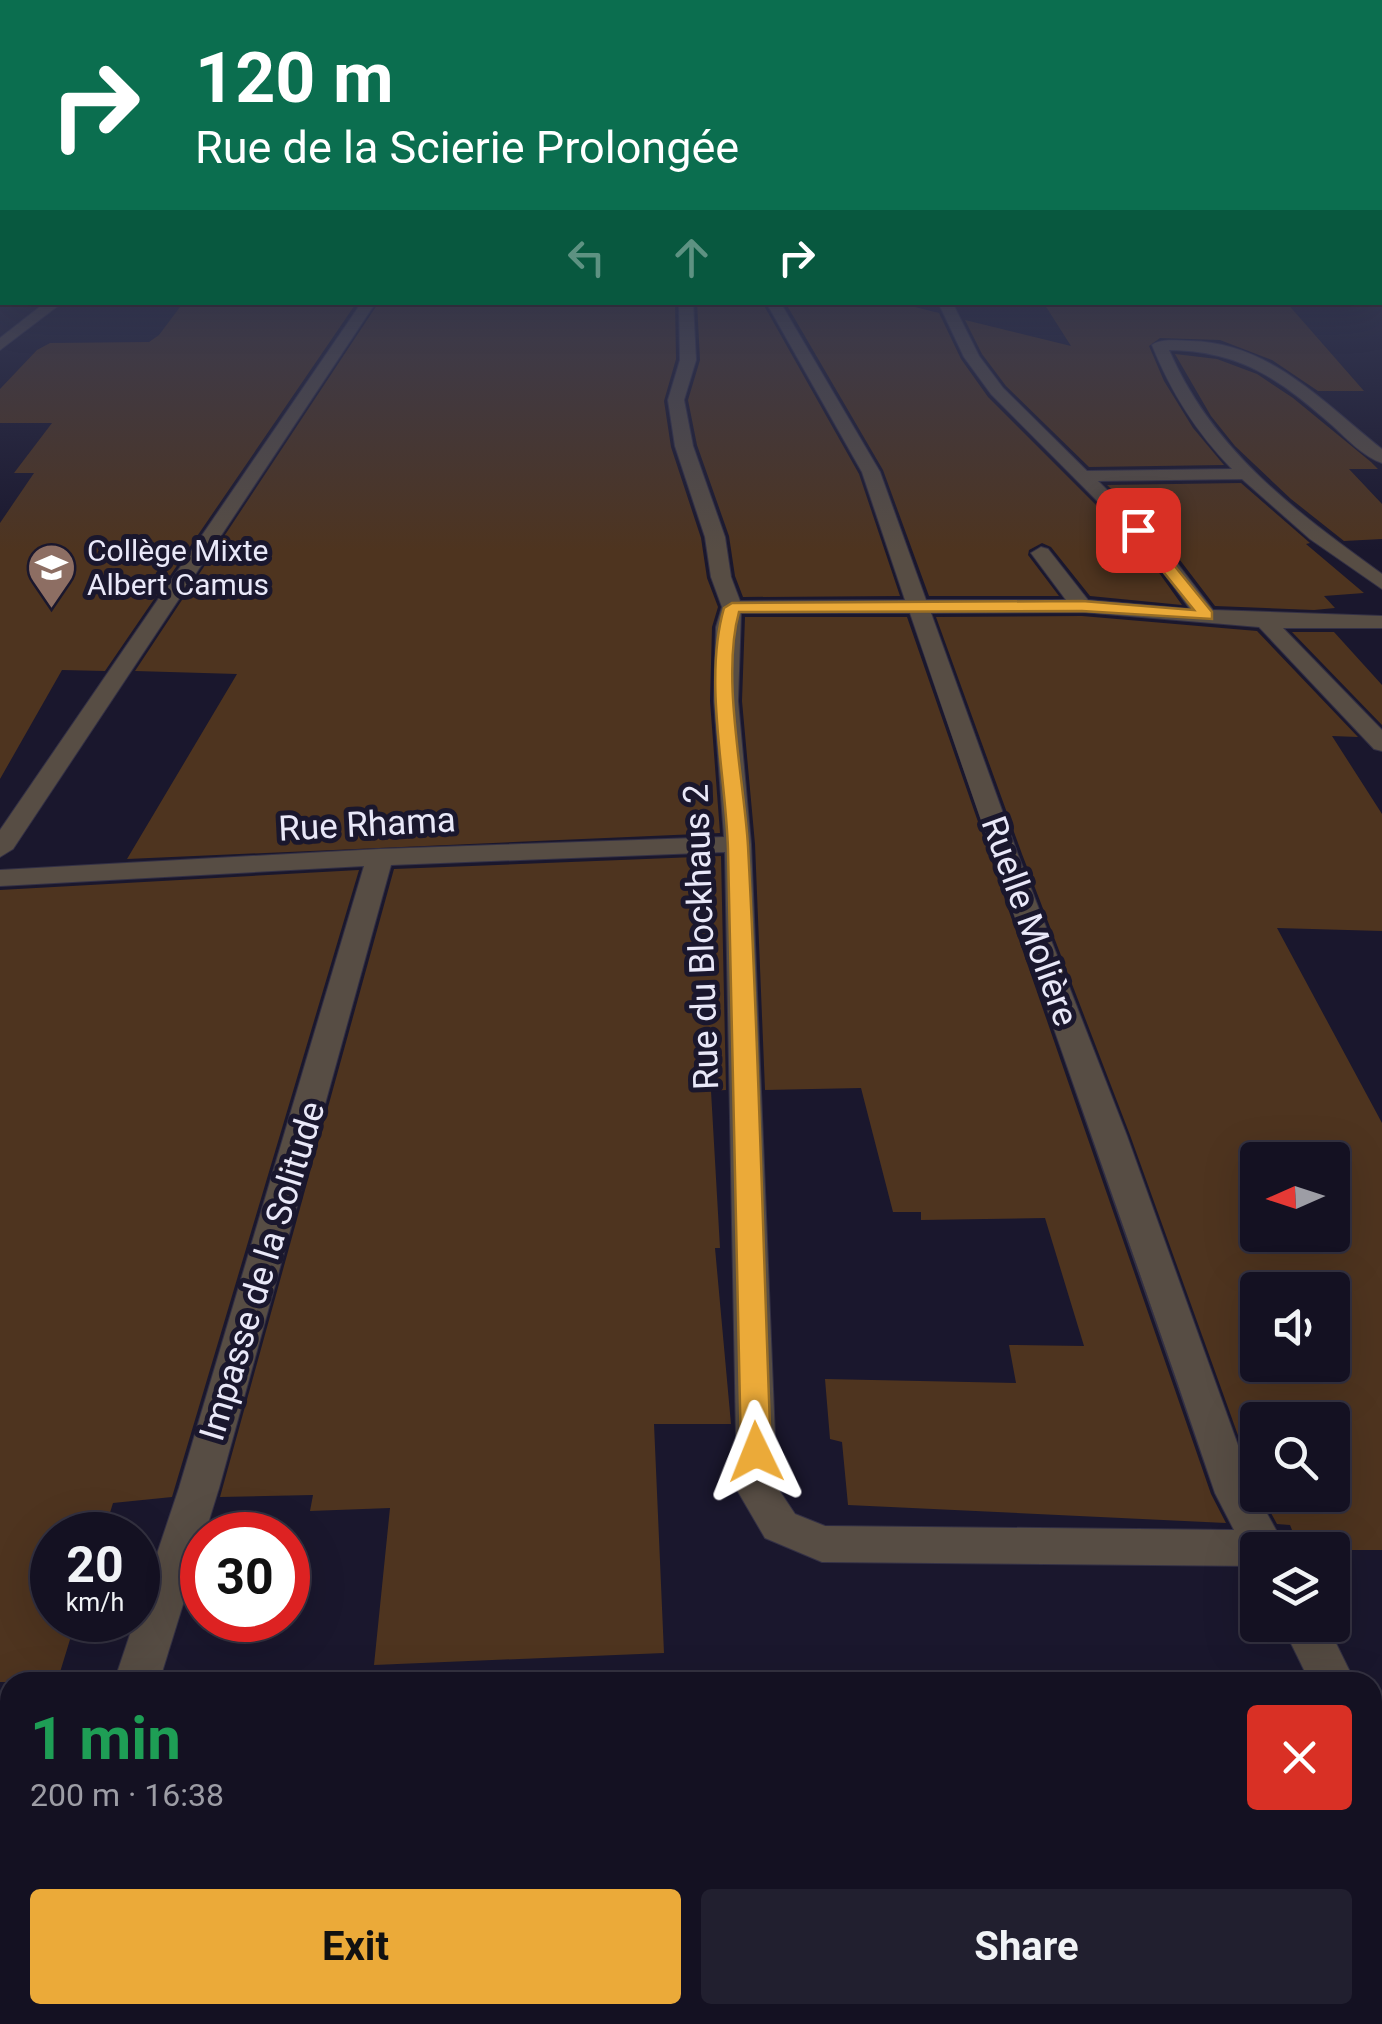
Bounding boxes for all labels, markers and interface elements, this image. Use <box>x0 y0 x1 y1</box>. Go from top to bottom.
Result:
text: 120 m <box>195 37 394 119</box>
icon: right <box>30 40 160 170</box>
text: Rue de la Scierie Prolongée <box>195 121 739 174</box>
icon: left <box>559 230 614 285</box>
icon: ahead <box>664 230 719 285</box>
icon: right <box>769 230 824 285</box>
pin <box>1096 488 1181 573</box>
icon: arrive <box>1111 503 1166 558</box>
place label: Collège Mixte Albert Camus <box>87 533 269 602</box>
school or university icon: Collège Mixte Albert Camus <box>26 542 78 610</box>
street label: Rue du Blockhaus 2 <box>676 783 727 1091</box>
street label: Rue Rhama <box>277 799 457 850</box>
street label: Ruelle Molière <box>973 811 1086 1031</box>
street label: Impasse de la Solitude <box>191 1097 334 1446</box>
north arrow <box>1240 1142 1350 1252</box>
map controls <box>1240 1142 1350 1642</box>
button: sound <box>1240 1272 1350 1382</box>
position arrow <box>704 1400 808 1504</box>
button: search <box>1240 1402 1350 1512</box>
speed limit sign: 30 <box>180 1512 310 1642</box>
button: layers <box>1240 1532 1350 1642</box>
text: 20 <box>66 1536 124 1594</box>
text: km/h <box>66 1588 124 1617</box>
text: 1 min <box>30 1703 181 1774</box>
button: close <box>1247 1705 1352 1810</box>
text: 200 m · 16:38 <box>30 1776 224 1814</box>
button: Exit <box>30 1889 681 2004</box>
button: Share <box>701 1889 1352 2004</box>

